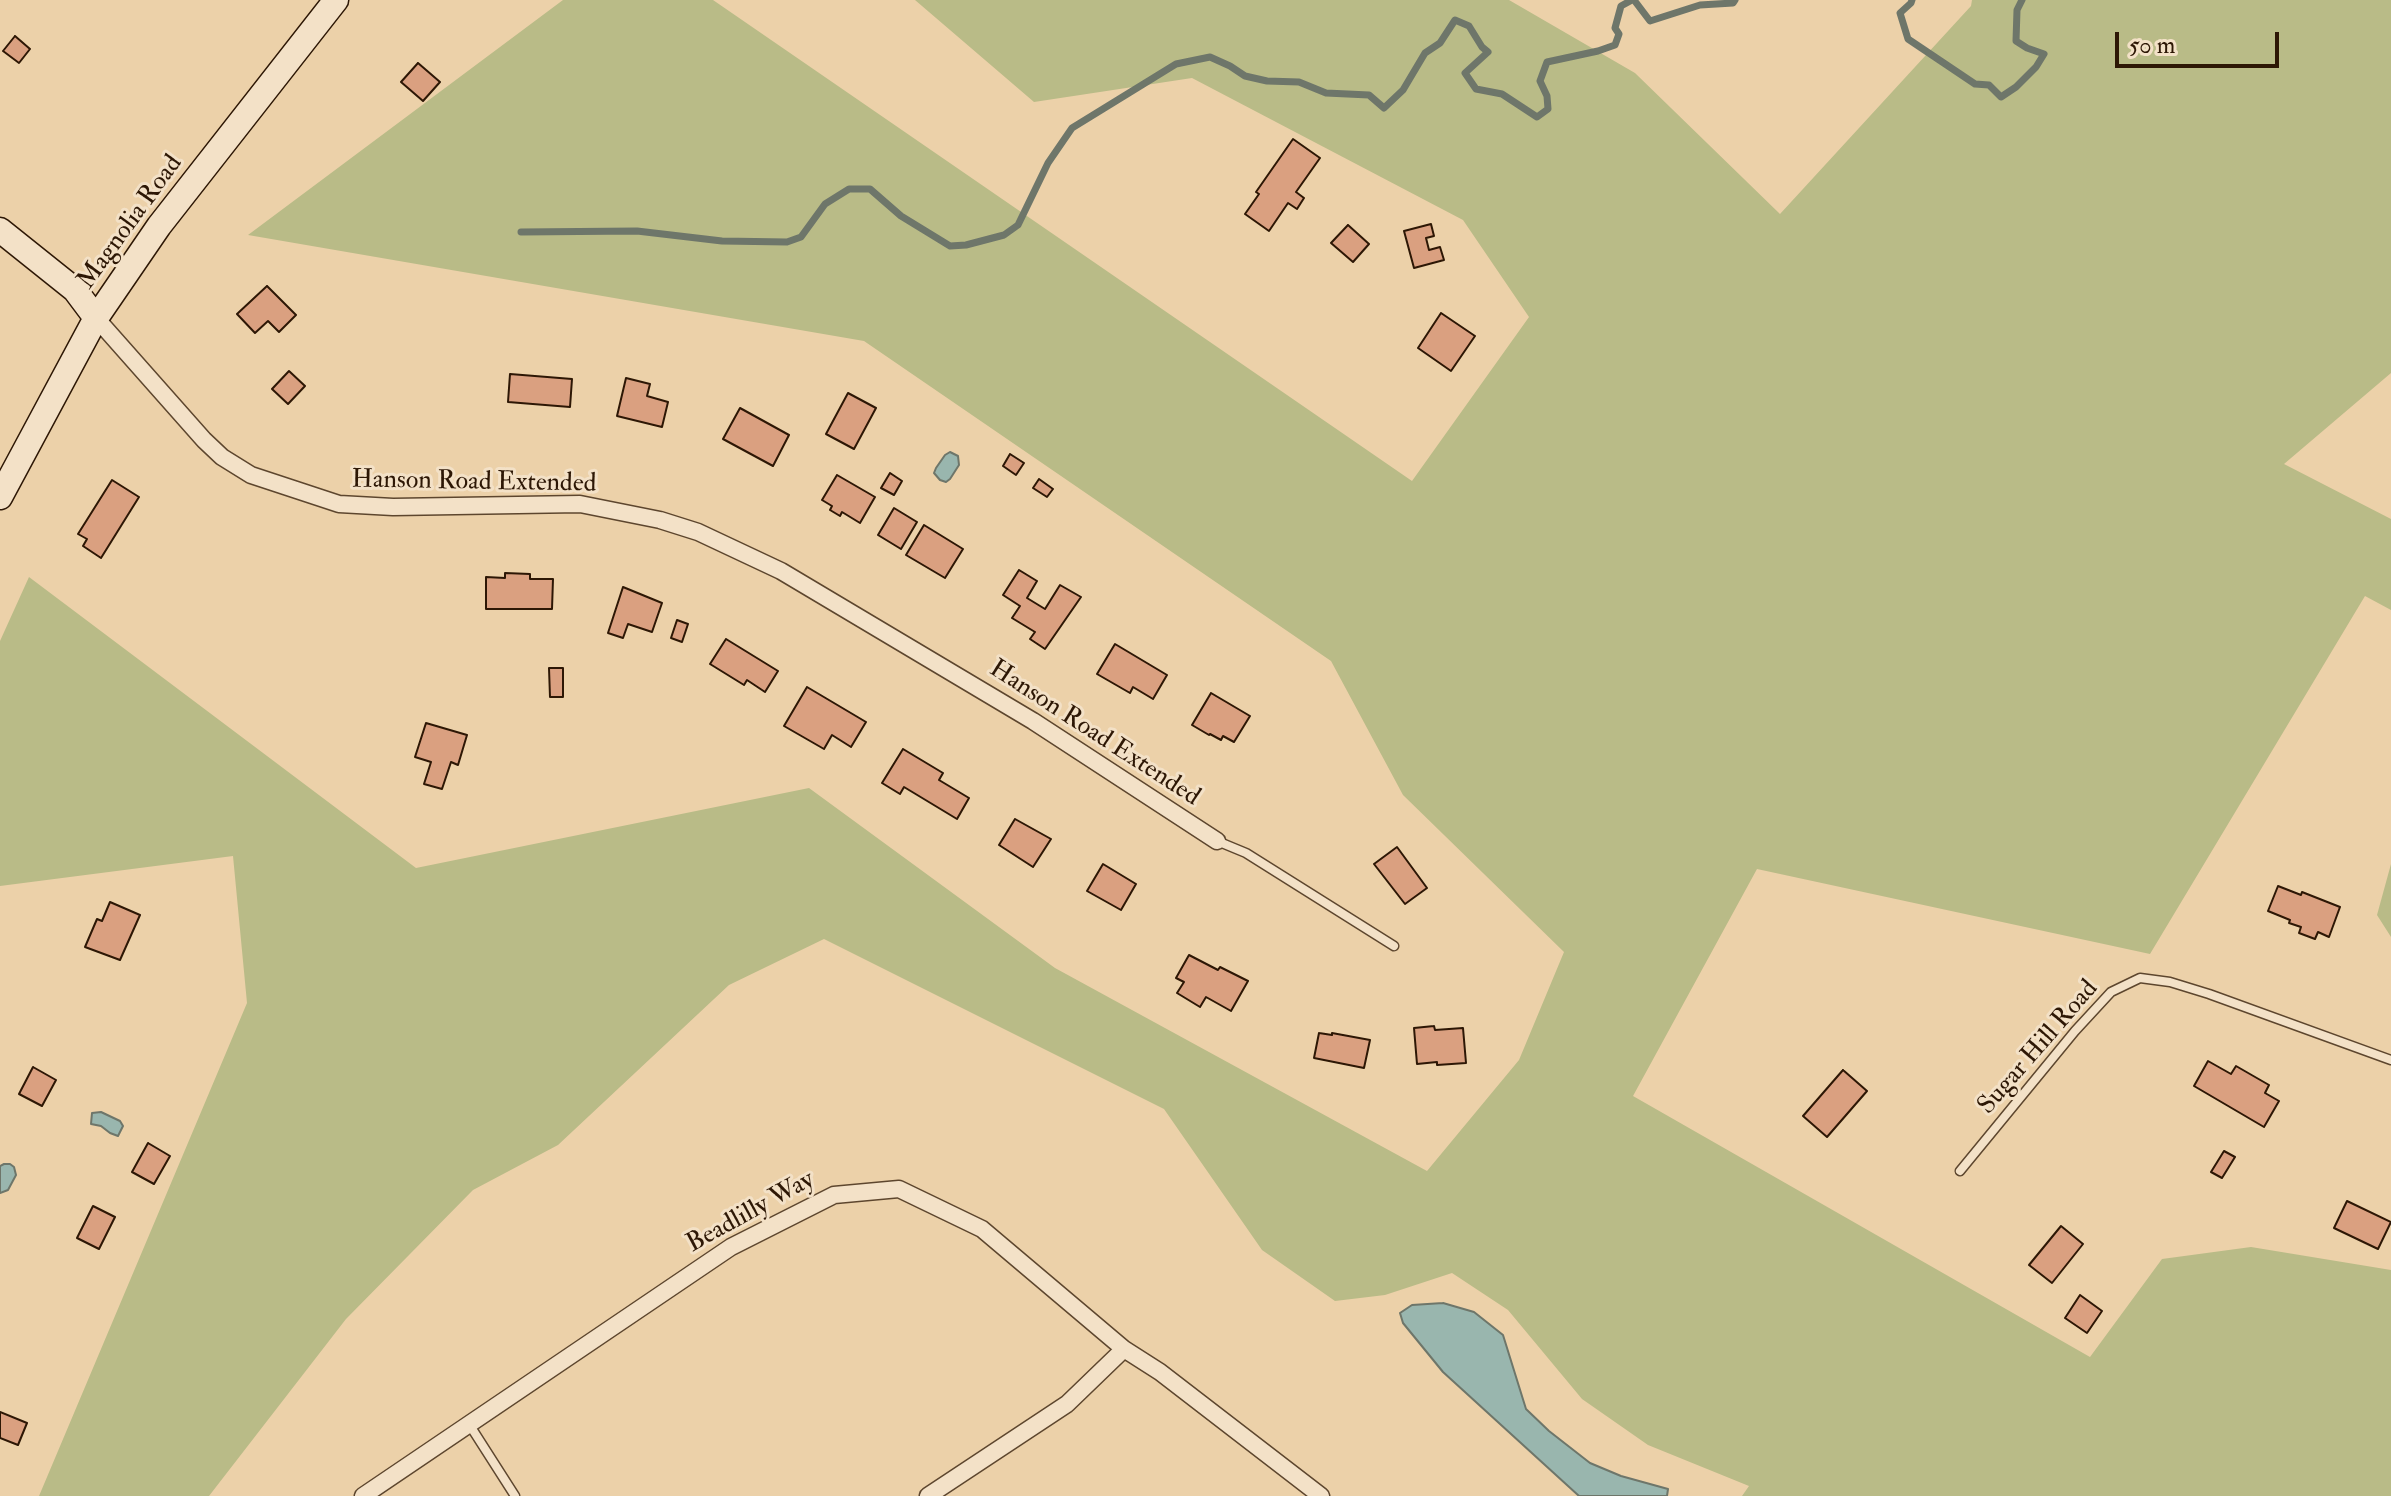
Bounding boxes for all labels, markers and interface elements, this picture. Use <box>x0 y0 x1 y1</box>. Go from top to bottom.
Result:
scale bar <box>2119 16 2283 66</box>
text: 50 m <box>2129 30 2175 61</box>
street label: Magnolia Road <box>72 150 190 296</box>
street label: Hanson Road Extended <box>351 465 597 501</box>
street label: Hanson Road Extended <box>983 654 1205 814</box>
street label: Sugar Hill Road <box>1972 974 2106 1122</box>
street label: Beadlilly Way <box>682 1165 820 1261</box>

